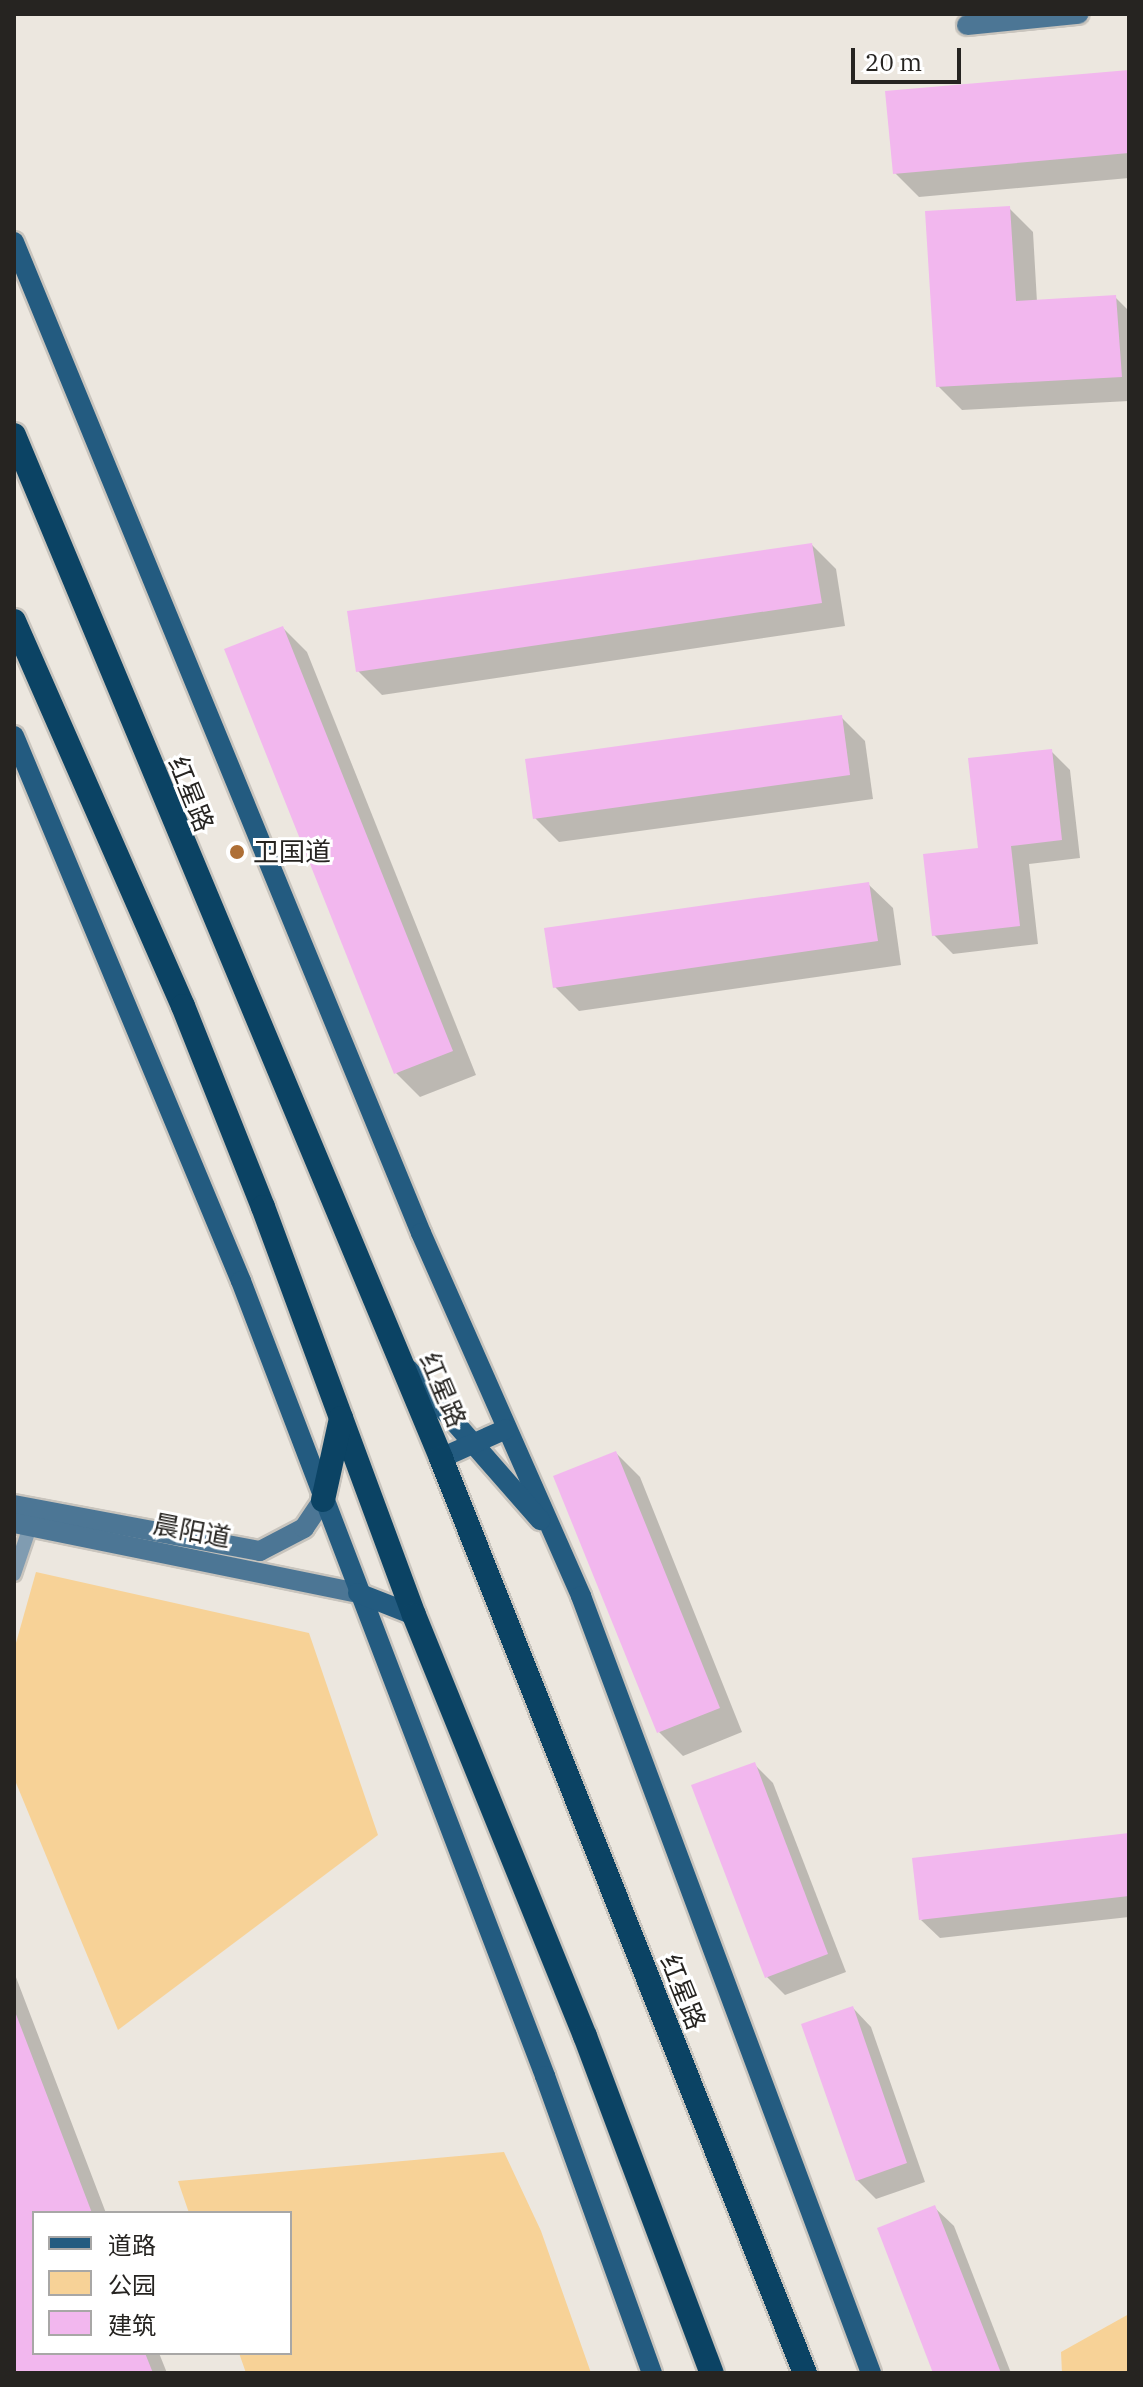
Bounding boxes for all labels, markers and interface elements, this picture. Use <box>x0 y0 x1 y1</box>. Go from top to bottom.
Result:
scale bar <box>855 32 965 82</box>
text: 20 m <box>865 46 922 78</box>
street label: 红星路 <box>162 752 220 836</box>
place label: 卫国道 <box>253 836 331 868</box>
marker: 卫国道 <box>228 843 246 861</box>
street label: 红星路 <box>413 1348 473 1432</box>
street label: 晨阳道 <box>151 1508 233 1554</box>
street label: 红星路 <box>654 1950 712 2034</box>
legend <box>32 2211 292 2355</box>
text: 道路 <box>108 2229 156 2261</box>
text: 公园 <box>108 2269 156 2301</box>
text: 建筑 <box>108 2309 156 2341</box>

